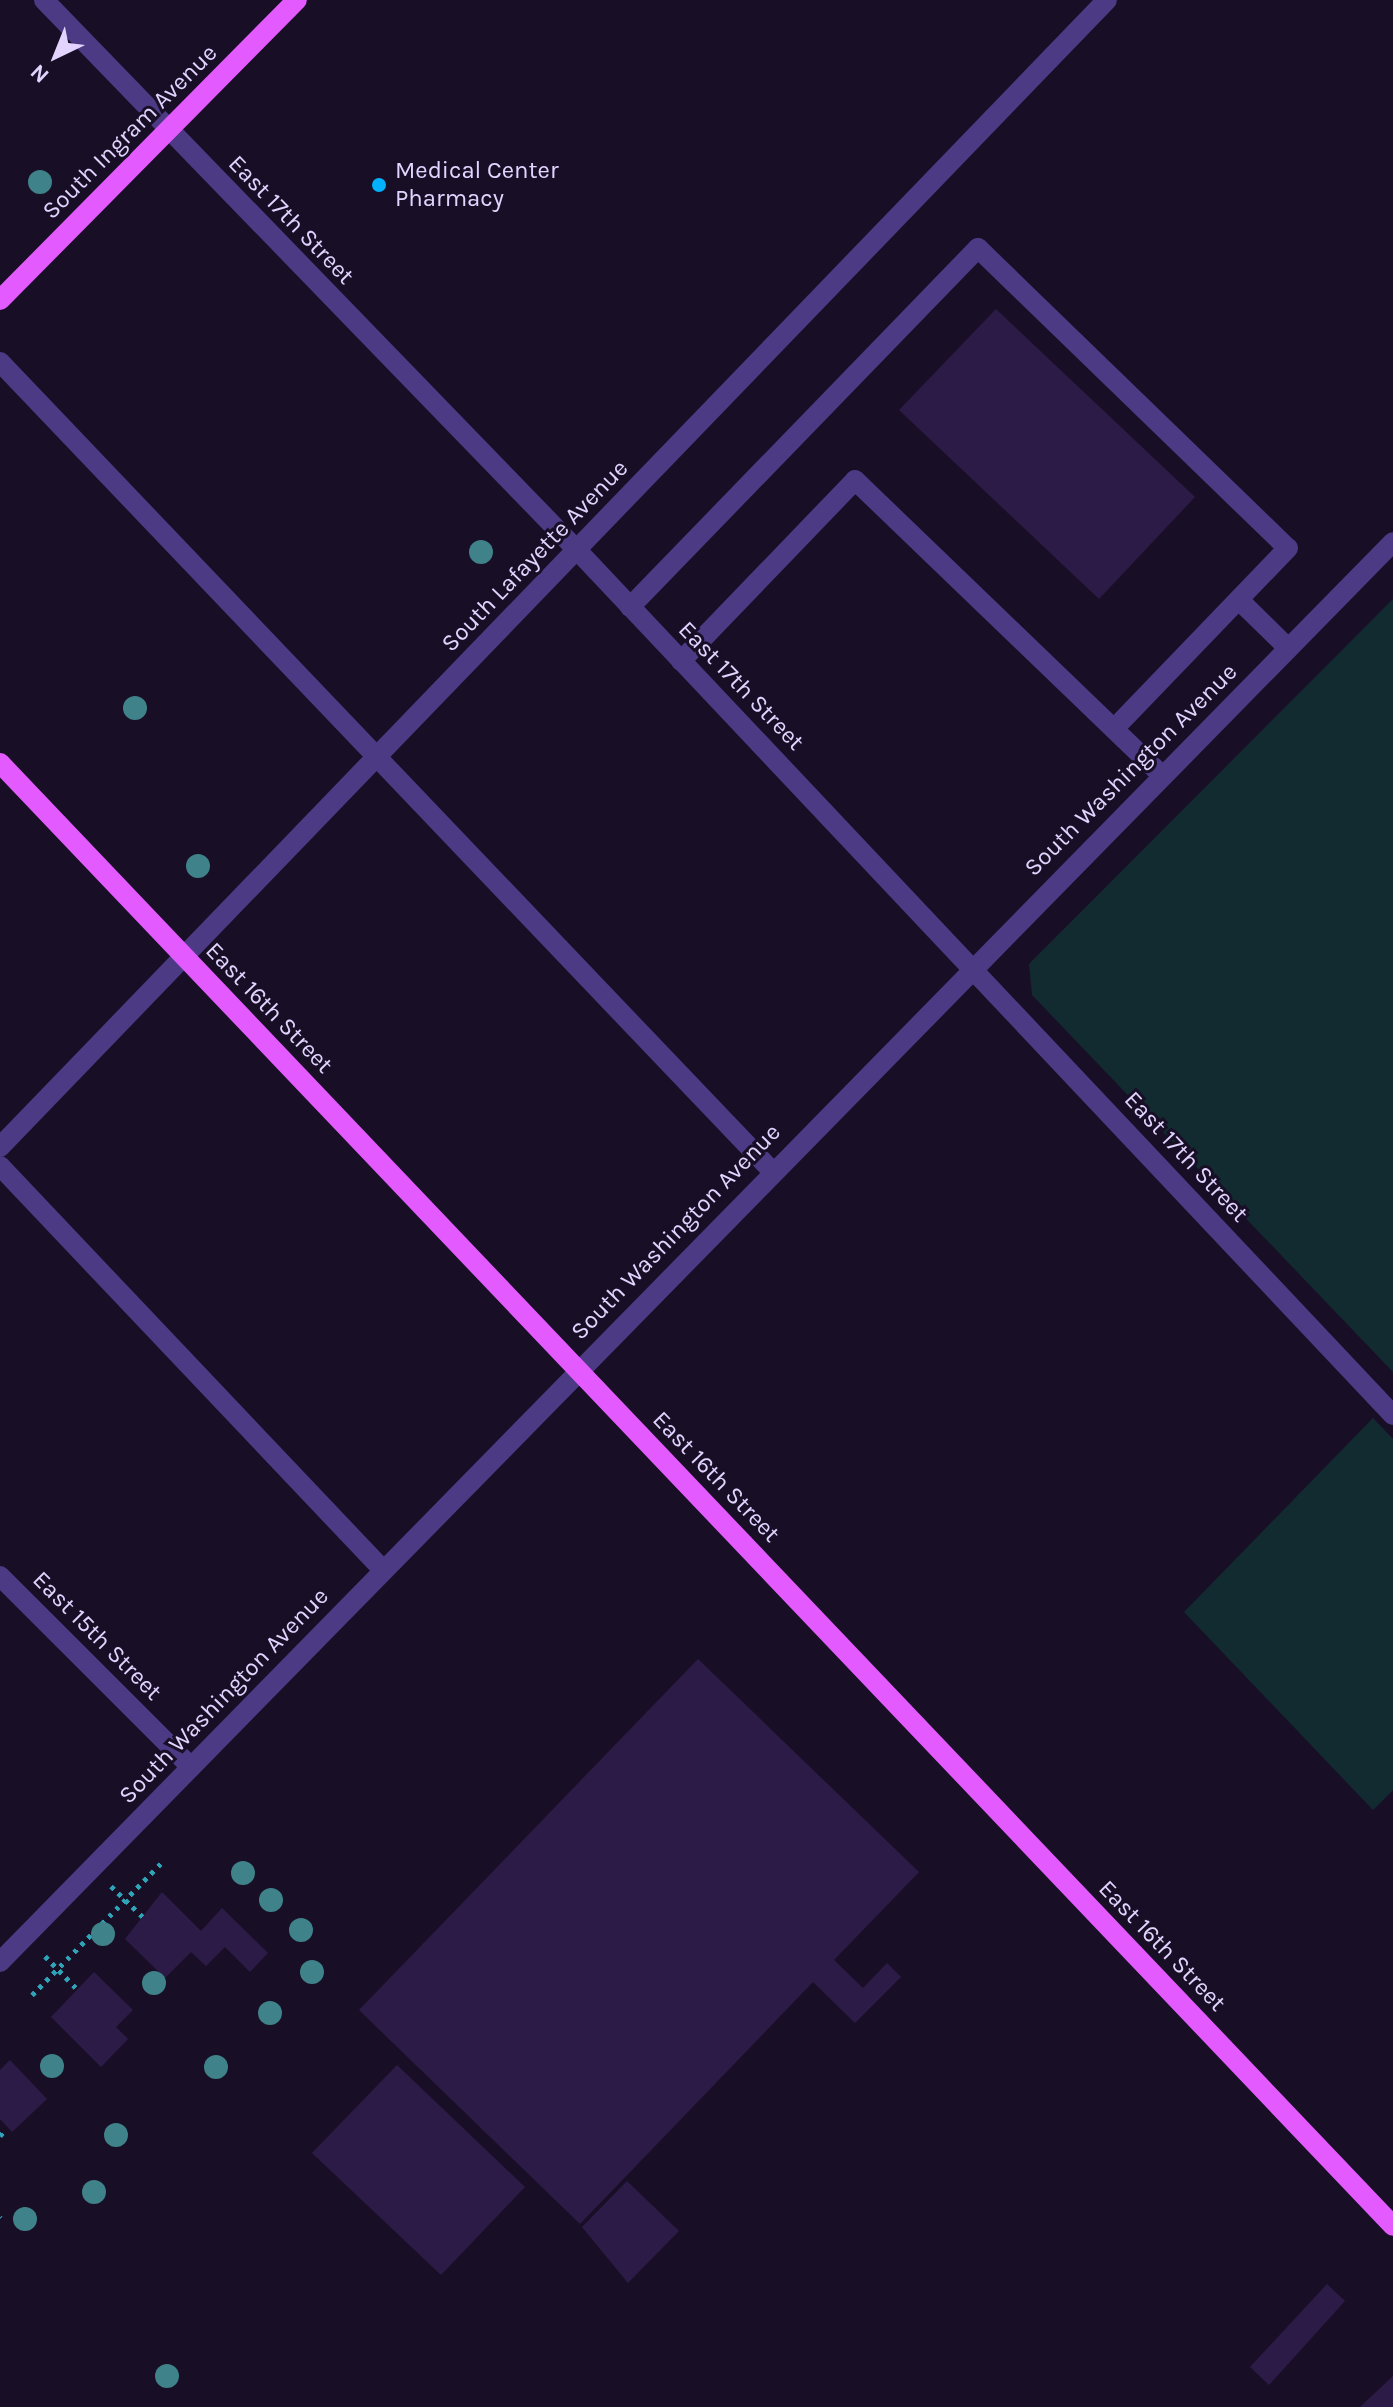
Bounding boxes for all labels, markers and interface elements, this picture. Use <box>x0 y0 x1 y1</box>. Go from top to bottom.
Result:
north arrow <box>16 16 96 96</box>
street label: South Ingram Avenue <box>37 39 223 225</box>
text: N <box>25 59 54 88</box>
street label: East 17th Street <box>222 149 360 291</box>
place label: Medical Center Pharmacy <box>395 157 559 213</box>
marker: Medical Center Pharmacy <box>370 176 388 194</box>
street label: South Lafayette Avenue <box>436 454 634 658</box>
street label: East 17th Street <box>672 615 810 757</box>
street label: South Washington Avenue <box>1019 658 1243 882</box>
street label: East 16th Street <box>199 937 339 1079</box>
street label: East 17th Street <box>1118 1086 1254 1228</box>
street label: South Washington Avenue <box>565 1118 787 1346</box>
street label: East 16th Street <box>646 1406 786 1548</box>
street label: East 15th Street <box>27 1566 167 1706</box>
street label: South Washington Avenue <box>113 1582 335 1810</box>
street label: East 16th Street <box>1092 1875 1232 2017</box>

